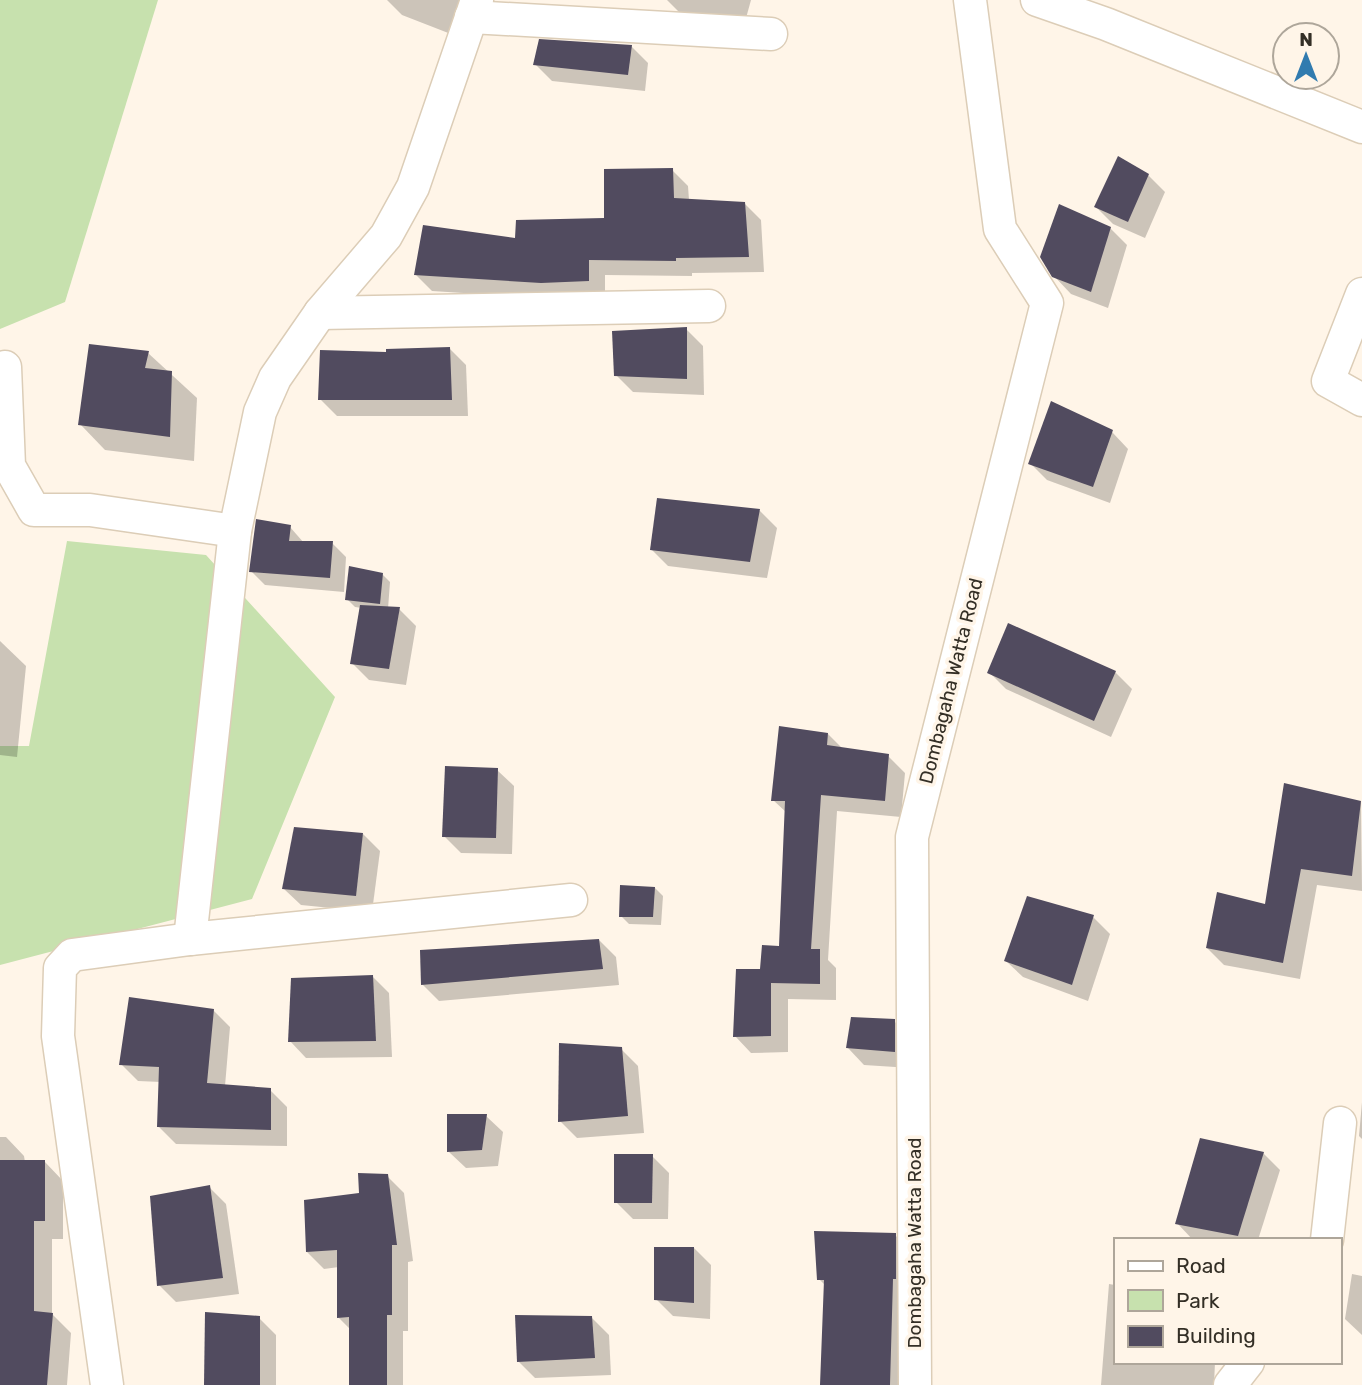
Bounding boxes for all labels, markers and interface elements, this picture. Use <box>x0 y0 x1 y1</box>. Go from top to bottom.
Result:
north arrow <box>1271 21 1341 91</box>
text: N <box>1299 28 1313 51</box>
street label: Dombagaha Watta Road <box>914 576 988 786</box>
street label: Dombagaha Watta Road <box>903 1137 926 1349</box>
legend <box>1114 1238 1341 1364</box>
text: Road <box>1176 1253 1226 1278</box>
text: Park <box>1176 1288 1220 1313</box>
text: Building <box>1176 1323 1256 1348</box>

